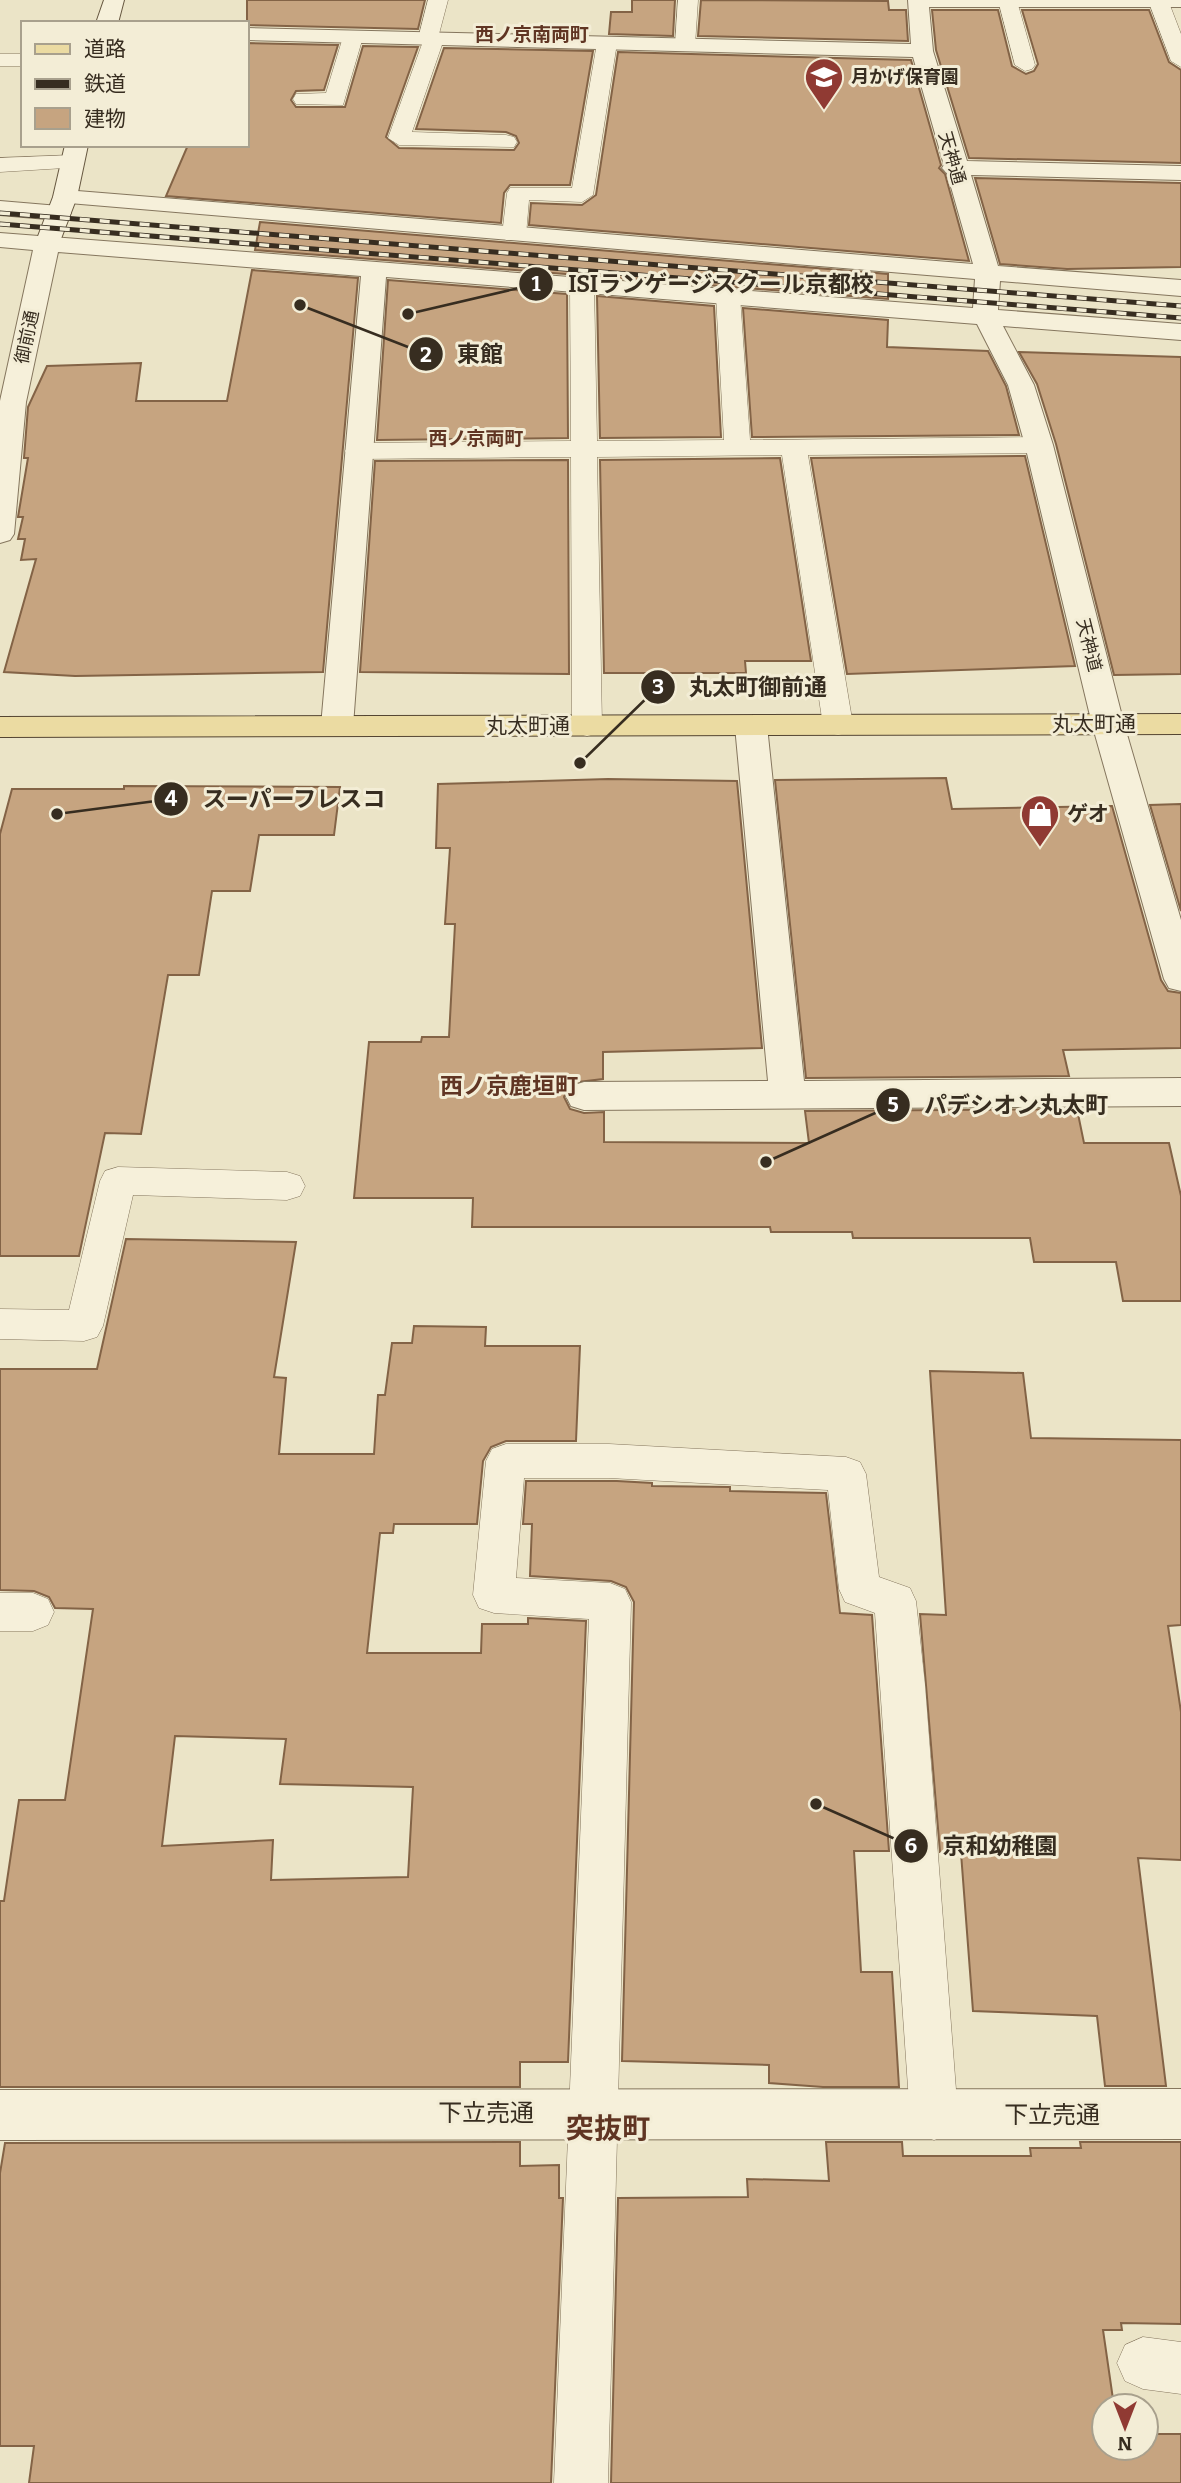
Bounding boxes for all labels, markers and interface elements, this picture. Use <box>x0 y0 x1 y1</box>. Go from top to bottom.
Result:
legend <box>21 21 248 147</box>
district label: 西ノ京南両町 <box>475 23 589 46</box>
text: 道路 <box>84 36 126 62</box>
school or university icon: 月かげ保育園 <box>803 56 845 111</box>
place label: 月かげ保育園 <box>851 66 959 88</box>
text: 鉄道 <box>84 71 126 97</box>
text: 建物 <box>84 106 126 132</box>
street label: 天神通 <box>934 129 970 187</box>
callout: ISIランゲージスクール京都校 <box>519 262 887 306</box>
text: ISIランゲージスクール京都校 <box>568 270 874 298</box>
text: 1 <box>531 271 541 297</box>
street label: 御前通 <box>11 308 43 366</box>
callout: 東館 <box>408 332 517 376</box>
text: 東館 <box>457 340 503 368</box>
text: 2 <box>420 342 432 368</box>
district label: 西ノ京両町 <box>428 427 524 450</box>
street label: 天神道 <box>1072 616 1106 674</box>
callout: 丸太町御前通 <box>640 665 841 709</box>
text: 丸太町御前通 <box>689 673 827 701</box>
text: 3 <box>652 674 664 700</box>
street label: 丸太町通 <box>1052 711 1136 737</box>
street label: 丸太町通 <box>486 713 570 739</box>
callout: スーパーフレスコ <box>153 777 400 821</box>
text: スーパーフレスコ <box>203 785 385 813</box>
text: 4 <box>165 786 178 812</box>
shop icon: ゲオ <box>1019 793 1061 848</box>
place label: ゲオ <box>1067 801 1109 827</box>
district label: 西ノ京鹿垣町 <box>440 1072 578 1100</box>
callout: パデシオン丸太町 <box>875 1083 1122 1127</box>
text: パデシオン丸太町 <box>924 1091 1108 1119</box>
text: 5 <box>887 1092 899 1118</box>
callout: 京和幼稚園 <box>894 1824 1072 1868</box>
text: 京和幼稚園 <box>943 1832 1058 1860</box>
text: 6 <box>905 1833 917 1859</box>
street label: 下立売通 <box>438 2099 534 2127</box>
street label: 下立売通 <box>1004 2101 1100 2129</box>
district label: 突抜町 <box>566 2112 650 2145</box>
north arrow <box>1090 2392 1160 2462</box>
text: N <box>1117 2432 1132 2455</box>

